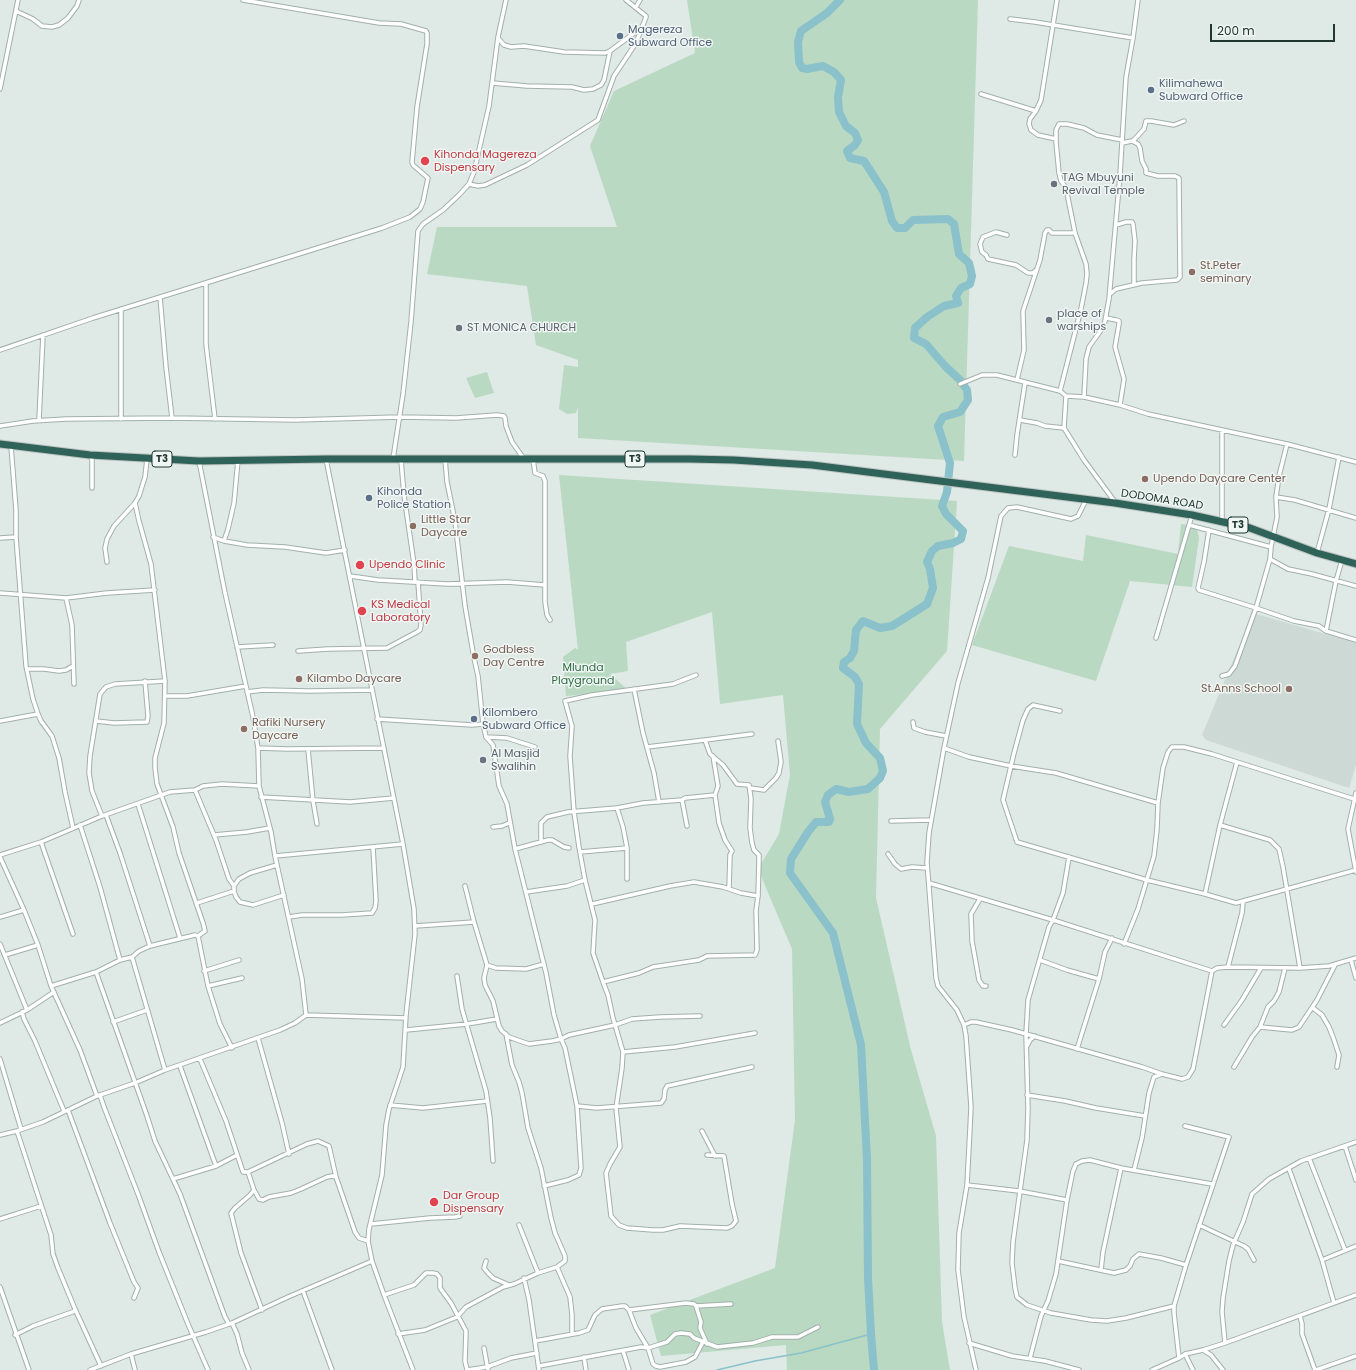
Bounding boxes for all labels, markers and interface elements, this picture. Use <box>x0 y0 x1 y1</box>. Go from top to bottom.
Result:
scale bar <box>1212 16 1337 42</box>
text: 200 m <box>1217 22 1255 39</box>
place label: Magereza Subward Office <box>628 23 712 49</box>
marker: Magereza Subward Office <box>615 31 625 41</box>
place label: Kilimahewa Subward Office <box>1159 77 1243 103</box>
marker: Kilimahewa Subward Office <box>1146 85 1156 95</box>
place label: Kihonda Magereza Dispensary <box>434 148 537 174</box>
marker: Kihonda Magereza Dispensary <box>419 155 431 167</box>
place label: TAG Mbuyuni Revival Temple <box>1062 171 1145 197</box>
marker: TAG Mbuyuni Revival Temple <box>1049 179 1059 189</box>
place label: St.Peter seminary <box>1200 259 1251 285</box>
marker: St.Peter seminary <box>1187 267 1197 277</box>
place label: place of warships <box>1057 307 1106 333</box>
marker: place of warships <box>1044 315 1054 325</box>
place label: ST MONICA CHURCH <box>467 321 576 335</box>
marker: ST MONICA CHURCH <box>454 323 464 333</box>
road number: T3 <box>152 451 172 467</box>
road number: T3 <box>625 451 645 467</box>
place label: Upendo Daycare Center <box>1153 472 1286 486</box>
marker: Upendo Daycare Center <box>1140 474 1150 484</box>
place label: Kihonda Police Station <box>377 485 451 511</box>
street label: DODOMA ROAD <box>1120 487 1204 513</box>
marker: Kihonda Police Station <box>364 493 374 503</box>
place label: Little Star Daycare <box>421 513 471 539</box>
road number: T3 <box>1228 517 1248 533</box>
marker: Little Star Daycare <box>408 521 418 531</box>
place label: Upendo Clinic <box>369 558 445 572</box>
marker: Upendo Clinic <box>354 559 366 571</box>
place label: KS Medical Laboratory <box>371 598 431 624</box>
marker: KS Medical Laboratory <box>356 605 368 617</box>
place label: Godbless Day Centre <box>483 643 545 669</box>
marker: Godbless Day Centre <box>470 651 480 661</box>
park label: Mlunda Playground <box>552 661 614 687</box>
place label: Kilambo Daycare <box>307 672 402 686</box>
marker: Kilambo Daycare <box>294 674 304 684</box>
place label: St.Anns School <box>1201 682 1281 696</box>
marker: St.Anns School <box>1284 684 1294 694</box>
place label: Kilombero Subward Office <box>482 706 566 732</box>
marker: Kilombero Subward Office <box>469 714 479 724</box>
place label: Rafiki Nursery Daycare <box>252 716 325 742</box>
marker: Rafiki Nursery Daycare <box>239 724 249 734</box>
place label: Al Masjid Swalihin <box>491 747 540 773</box>
marker: Al Masjid Swalihin <box>478 755 488 765</box>
place label: Dar Group Dispensary <box>443 1189 504 1215</box>
marker: Dar Group Dispensary <box>428 1196 440 1208</box>

